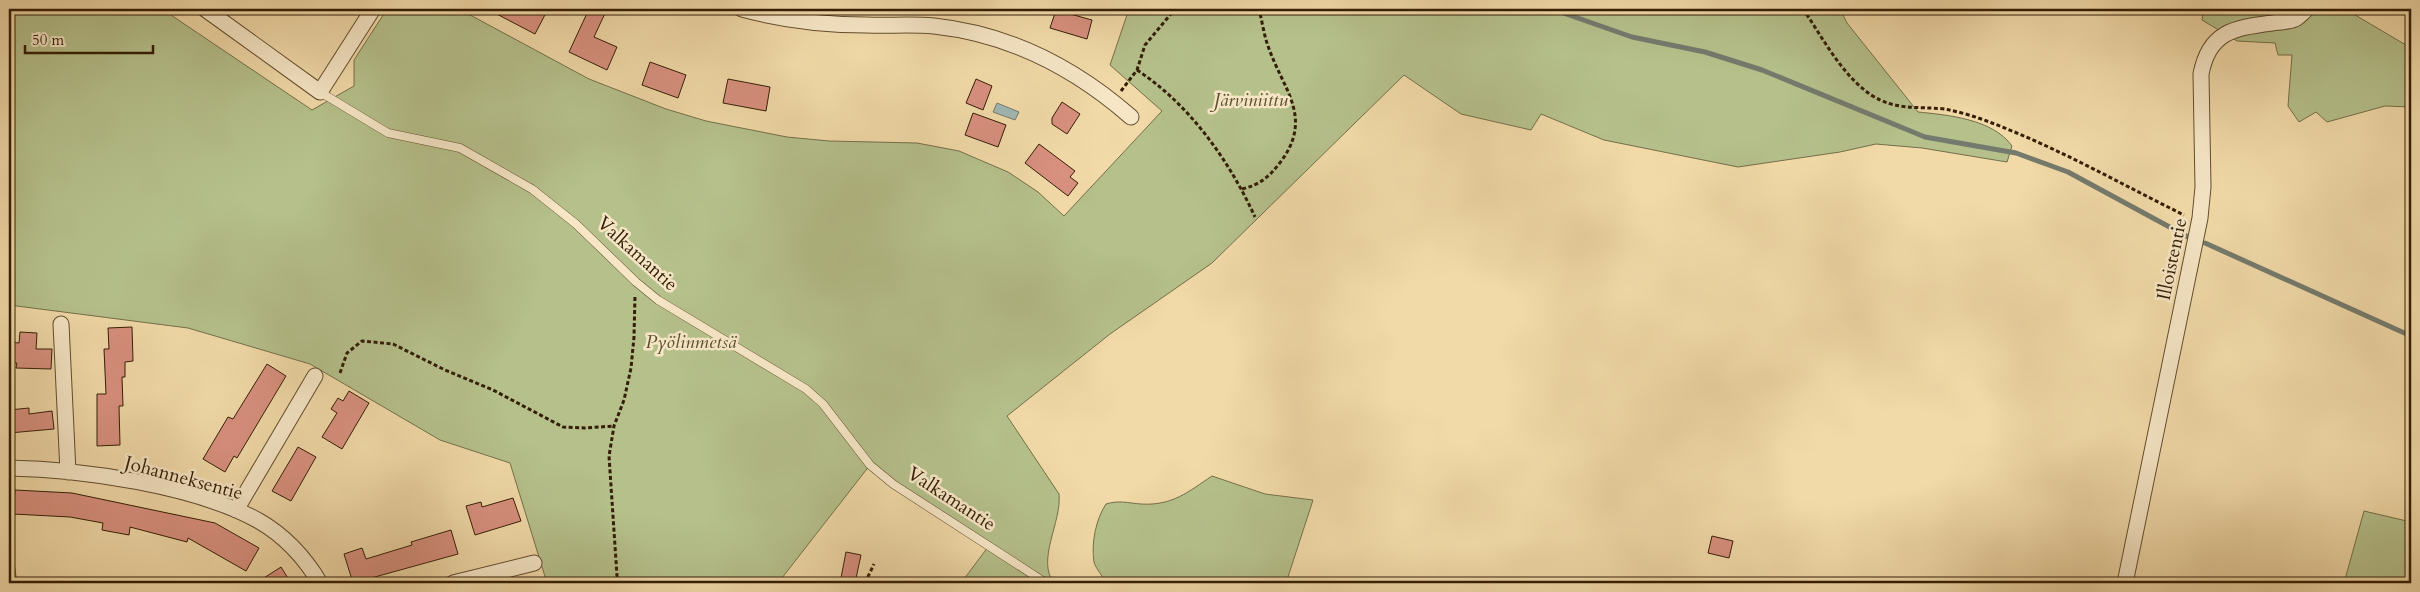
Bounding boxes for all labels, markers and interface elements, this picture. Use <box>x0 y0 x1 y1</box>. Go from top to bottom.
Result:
scale bar <box>25 22 152 54</box>
text: 50 m <box>32 30 64 50</box>
park label: Järviniittu <box>1210 87 1288 113</box>
street label: Valkamantie <box>591 210 683 297</box>
street label: Illoistentie <box>2151 216 2193 303</box>
park label: Pyölinmetsä <box>646 329 737 355</box>
street label: Johanneksentie <box>119 449 246 506</box>
street label: Valkamantie <box>902 461 1001 537</box>

